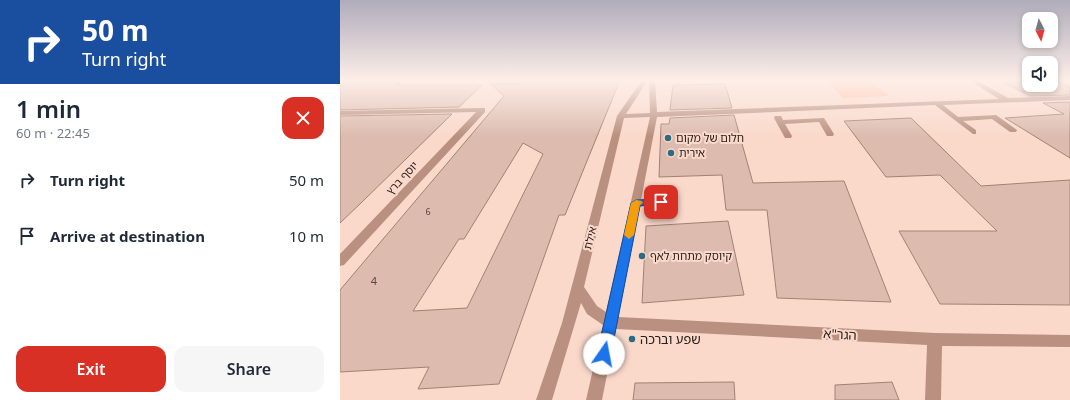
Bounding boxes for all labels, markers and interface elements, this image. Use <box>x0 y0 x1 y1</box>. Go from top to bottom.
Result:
text: 50 m <box>82 11 149 49</box>
north arrow <box>1022 12 1058 48</box>
map controls <box>1022 12 1058 92</box>
icon: right <box>16 16 68 68</box>
text: Turn right <box>82 47 166 71</box>
button: sound <box>1022 56 1058 92</box>
text: 1 min <box>16 92 81 125</box>
button: close <box>282 97 324 139</box>
text: 60 m · 22:45 <box>16 124 90 142</box>
place label: חלום של מקום <box>676 130 744 145</box>
marker: חלום של מקום <box>663 133 673 143</box>
place label: אירית <box>679 145 705 160</box>
marker: אירית <box>666 148 676 158</box>
street label: יוסף ברץ <box>382 158 421 198</box>
icon: right <box>16 169 38 191</box>
text: Turn right <box>50 170 125 190</box>
text: 50 m <box>289 170 324 190</box>
pin <box>644 185 678 219</box>
icon: arrive <box>650 191 672 213</box>
house number: 6 <box>425 205 431 218</box>
icon: arrive <box>16 225 38 247</box>
street label: אילת <box>579 225 600 251</box>
text: Arrive at destination <box>50 226 205 246</box>
text: 10 m <box>289 226 324 246</box>
place label: קיוסק מתחת לאף <box>650 248 732 263</box>
marker: קיוסק מתחת לאף <box>637 251 647 261</box>
house number: 4 <box>371 273 378 288</box>
street label: הגר"א <box>823 324 857 344</box>
place label: שפע וברכה <box>640 330 701 348</box>
position arrow <box>583 333 625 375</box>
marker: שפע וברכה <box>627 334 637 344</box>
button: Exit <box>16 346 166 392</box>
button: Share <box>174 346 324 392</box>

